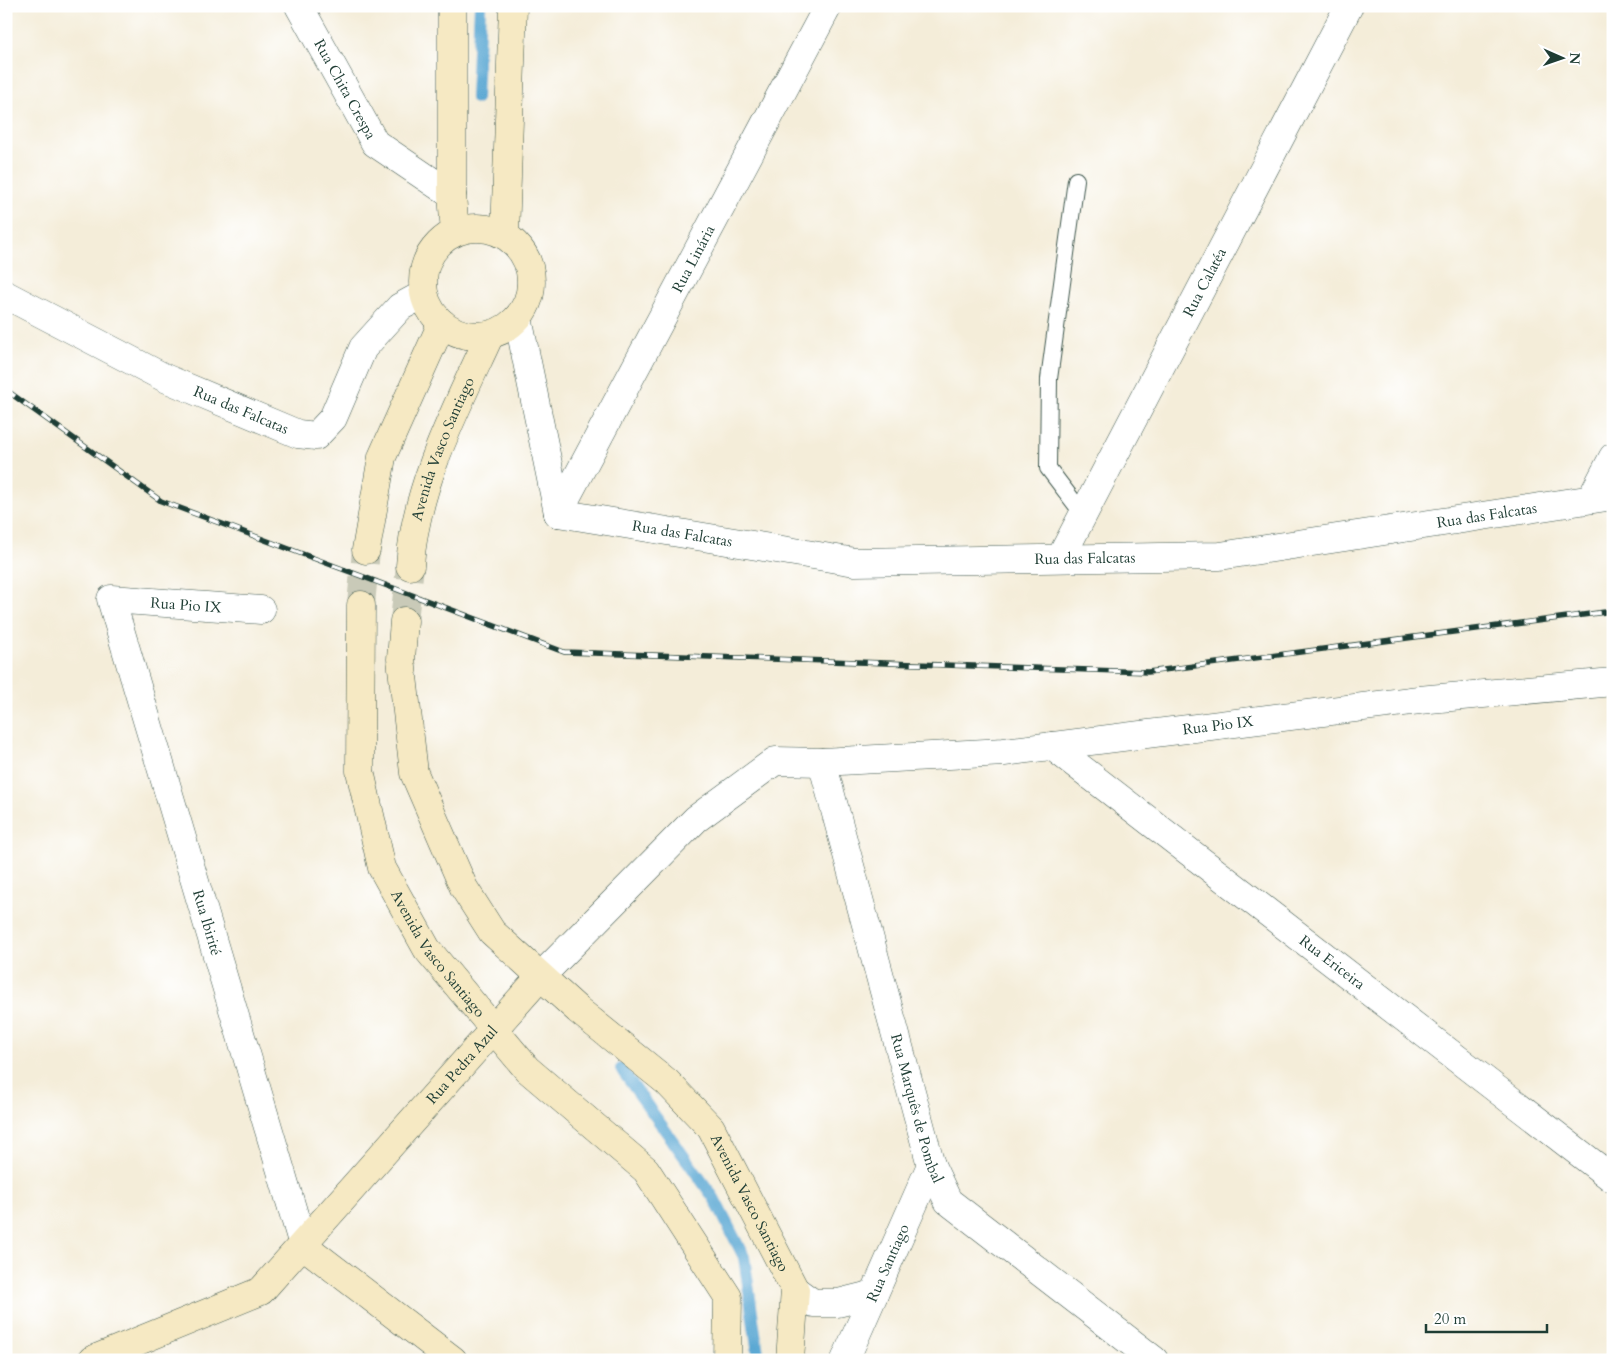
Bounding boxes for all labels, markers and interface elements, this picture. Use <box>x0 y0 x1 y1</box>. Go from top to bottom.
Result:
north arrow <box>1536 32 1586 82</box>
street label: Rua Chita Crespa <box>309 35 381 143</box>
text: N <box>1565 52 1584 65</box>
street label: Rua Linária <box>667 221 720 296</box>
street label: Rua Calatéa <box>1178 244 1231 320</box>
street label: Avenida Vasco Santiago <box>407 374 479 523</box>
street label: Rua das Falcatas <box>191 381 292 439</box>
street label: Rua das Falcatas <box>1435 498 1538 533</box>
street label: Rua das Falcatas <box>631 515 734 552</box>
street label: Rua das Falcatas <box>1034 547 1136 569</box>
street label: Rua Pio IX <box>150 593 222 617</box>
street label: Rua Pio IX <box>1181 711 1255 740</box>
street label: Avenida Vasco Santiago <box>386 886 490 1022</box>
street label: Rua Ibirité <box>188 887 226 958</box>
street label: Rua Ericeira <box>1295 931 1370 994</box>
street label: Rua Pedra Azul <box>422 1021 502 1108</box>
street label: Rua Marquês de Pombal <box>886 1031 948 1186</box>
street label: Avenida Vasco Santiago <box>706 1131 794 1275</box>
street label: Rua Santiago <box>862 1221 914 1305</box>
scale bar <box>1426 1301 1548 1333</box>
text: 20 m <box>1434 1309 1466 1329</box>

